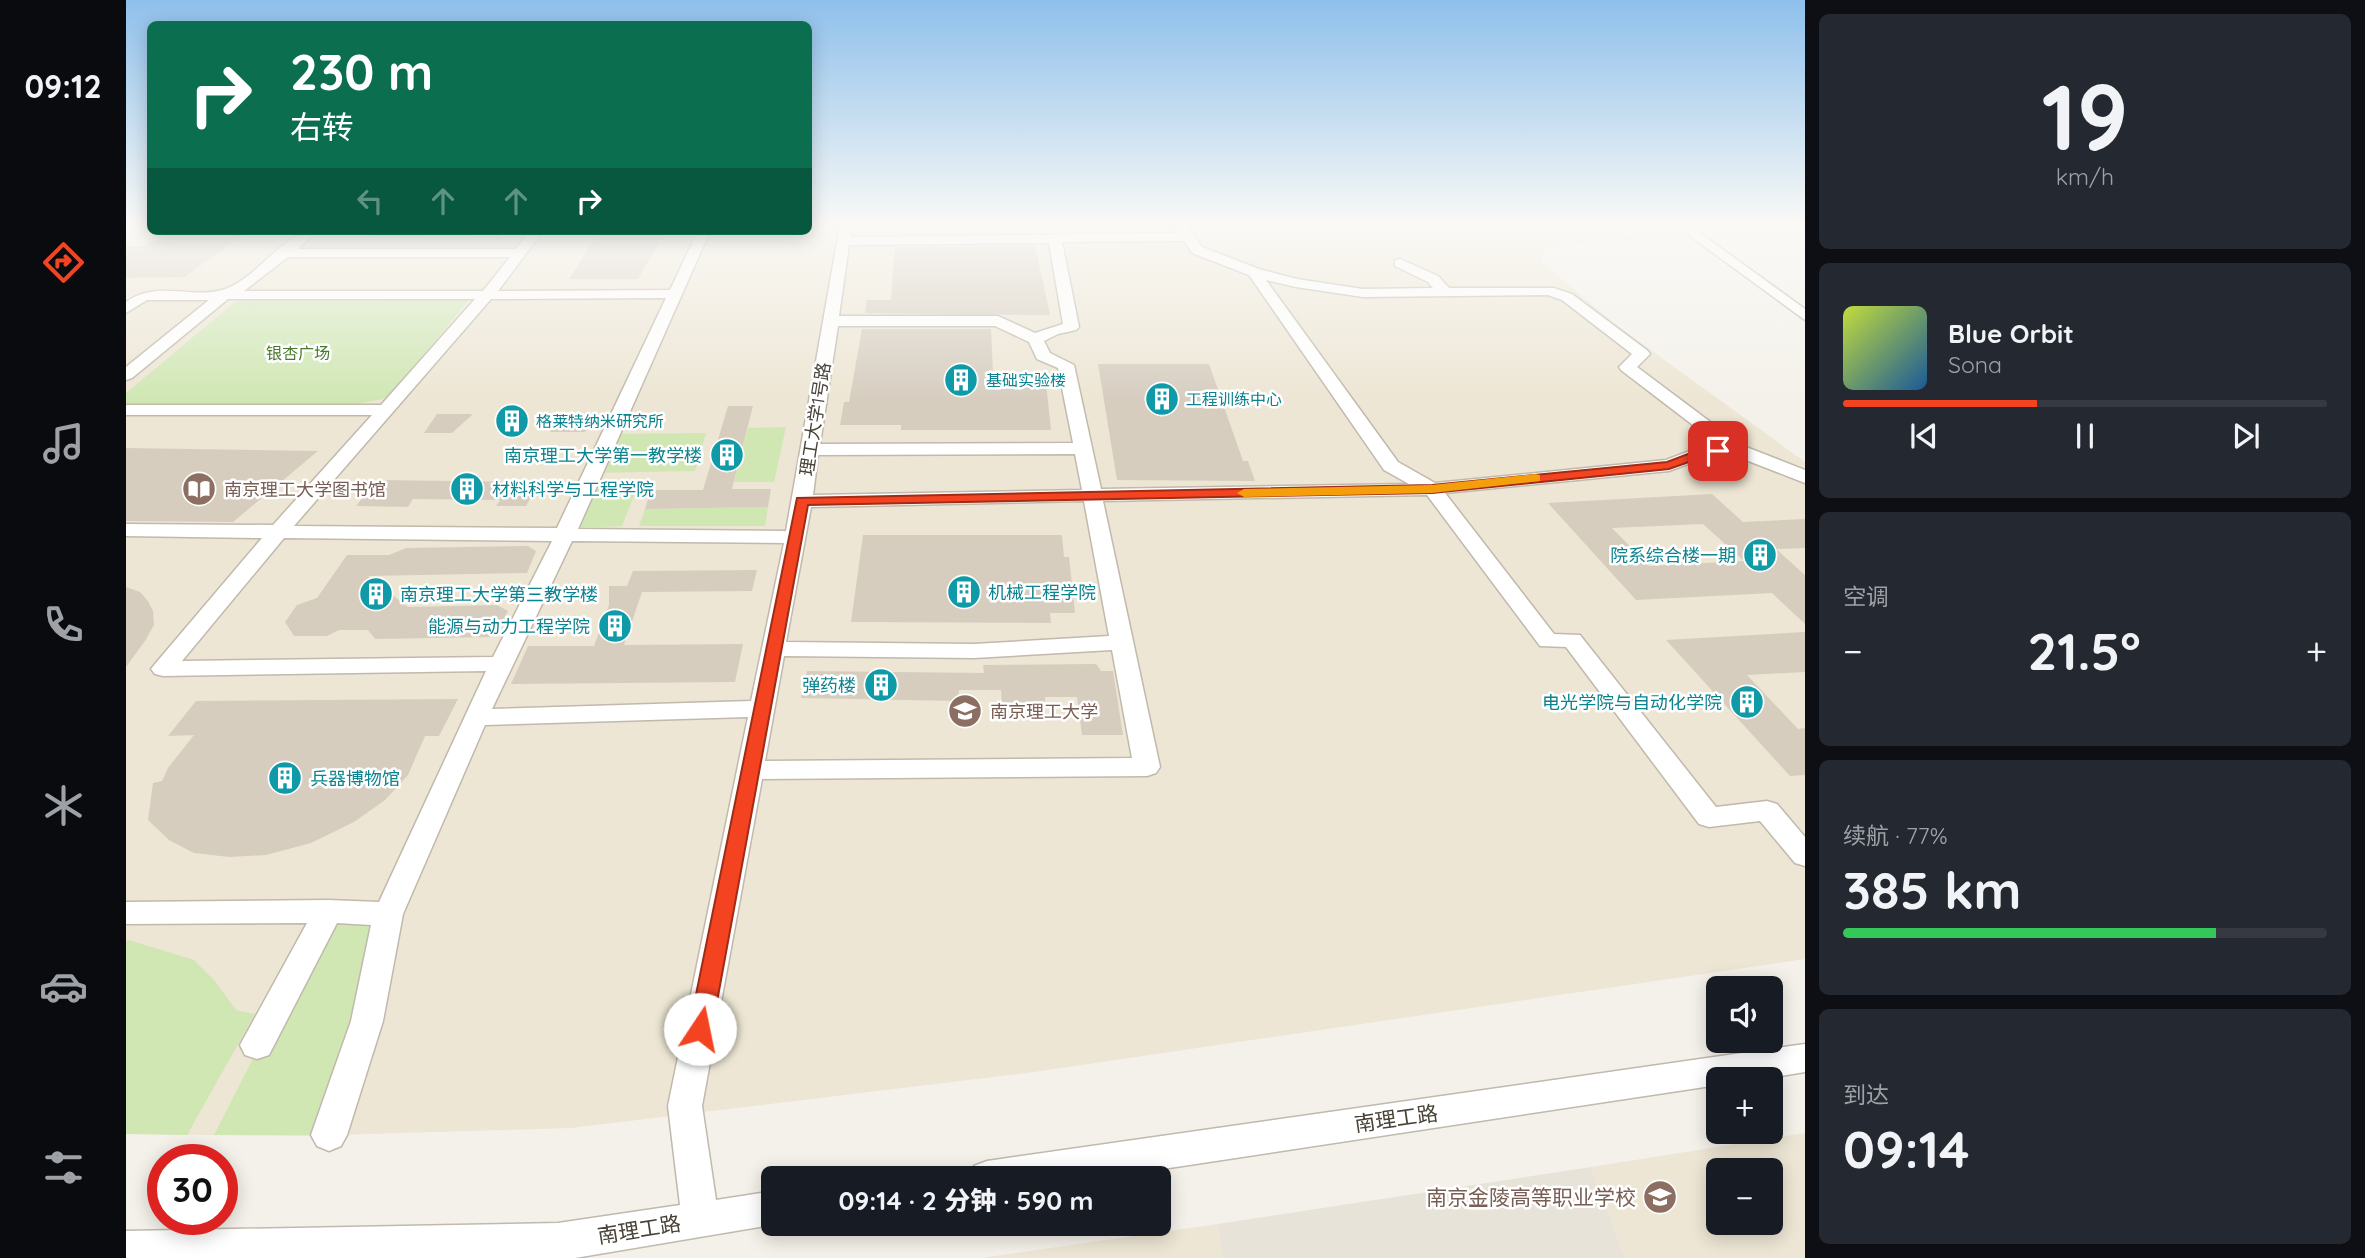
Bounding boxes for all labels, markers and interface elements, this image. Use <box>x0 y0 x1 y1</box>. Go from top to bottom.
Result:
text: 230 m <box>290 41 433 102</box>
icon: right <box>175 49 266 140</box>
text: 19 <box>2041 59 2129 173</box>
text: 09:12 <box>24 66 102 106</box>
text: 右转 <box>290 107 354 147</box>
text: km/h <box>2056 162 2114 191</box>
icon: left <box>351 182 389 220</box>
icon: ahead <box>424 182 462 220</box>
icon: ahead <box>497 182 535 220</box>
icon: right <box>570 182 608 220</box>
icon: directions <box>39 238 88 287</box>
text: Blue Orbit <box>1948 317 2074 350</box>
park label: 银杏广场 <box>266 343 330 363</box>
text: Sona <box>1948 350 2002 379</box>
street label: 理工大学1号路 <box>795 361 835 477</box>
building icon: 基础实验楼 <box>942 361 980 399</box>
place label: 基础实验楼 <box>986 370 1066 390</box>
building icon: 工程训练中心 <box>1143 380 1181 418</box>
place label: 工程训练中心 <box>1186 389 1282 409</box>
building icon: 格莱特纳米研究所 <box>493 402 531 440</box>
place label: 格莱特纳米研究所 <box>536 411 664 431</box>
icon: previous <box>1905 417 1943 455</box>
icon: pause <box>2066 417 2104 455</box>
icon: next <box>2227 417 2265 455</box>
icon: music <box>39 419 88 468</box>
pin <box>1688 421 1748 481</box>
icon: arrive <box>1699 432 1737 470</box>
building icon: 南京理工大学第一教学楼 <box>708 436 746 474</box>
place label: 南京理工大学第一教学楼 <box>504 444 702 467</box>
library icon: 南京理工大学图书馆 <box>180 470 218 508</box>
building icon: 材料科学与工程学院 <box>448 470 486 508</box>
place label: 南京理工大学图书馆 <box>224 478 386 501</box>
place label: 材料科学与工程学院 <box>492 478 654 501</box>
building icon: 院系综合楼一期 <box>1741 536 1779 574</box>
place label: 院系综合楼一期 <box>1610 544 1736 567</box>
building icon: 机械工程学院 <box>945 573 983 611</box>
building icon: 南京理工大学第三教学楼 <box>357 575 395 613</box>
place label: 机械工程学院 <box>988 581 1096 604</box>
text: 空调 <box>1843 582 1889 611</box>
place label: 南京理工大学第三教学楼 <box>400 583 598 606</box>
icon: phone <box>39 600 88 649</box>
building icon: 能源与动力工程学院 <box>596 607 634 645</box>
place label: 能源与动力工程学院 <box>428 615 590 638</box>
text: 21.5° <box>2028 618 2141 683</box>
text: − <box>1843 627 1863 675</box>
text: + <box>2306 627 2327 675</box>
building icon: 弹药楼 <box>862 666 900 704</box>
place label: 弹药楼 <box>802 674 856 697</box>
building icon: 电光学院与自动化学院 <box>1728 683 1766 721</box>
place label: 电光学院与自动化学院 <box>1542 691 1722 714</box>
school or university icon: 南京理工大学 <box>946 692 984 730</box>
place label: 南京理工大学 <box>990 700 1098 723</box>
building icon: 兵器博物馆 <box>266 759 304 797</box>
place label: 兵器博物馆 <box>310 767 400 790</box>
icon: climate <box>39 781 88 830</box>
text: 续航 · 77% <box>1843 821 1948 850</box>
text: 385 km <box>1843 857 2021 922</box>
icon: car <box>39 962 88 1011</box>
map controls <box>1706 976 1783 1235</box>
button: sound <box>1706 976 1783 1053</box>
position arrow <box>663 992 737 1066</box>
button: + <box>1706 1067 1783 1144</box>
text: 到达 <box>1843 1080 1889 1109</box>
street label: 南理工路 <box>1353 1099 1439 1137</box>
text: 09:14 <box>1843 1116 1969 1181</box>
icon: filters <box>39 1143 88 1192</box>
speed limit sign: 30 <box>147 1144 238 1235</box>
button: − <box>1706 1158 1783 1235</box>
school or university icon: 南京金陵高等职业学校 <box>1641 1178 1679 1216</box>
text: 09:14 · 2 分钟 · 590 m <box>839 1184 1093 1217</box>
place label: 南京金陵高等职业学校 <box>1426 1184 1636 1210</box>
street label: 南理工路 <box>595 1210 683 1248</box>

